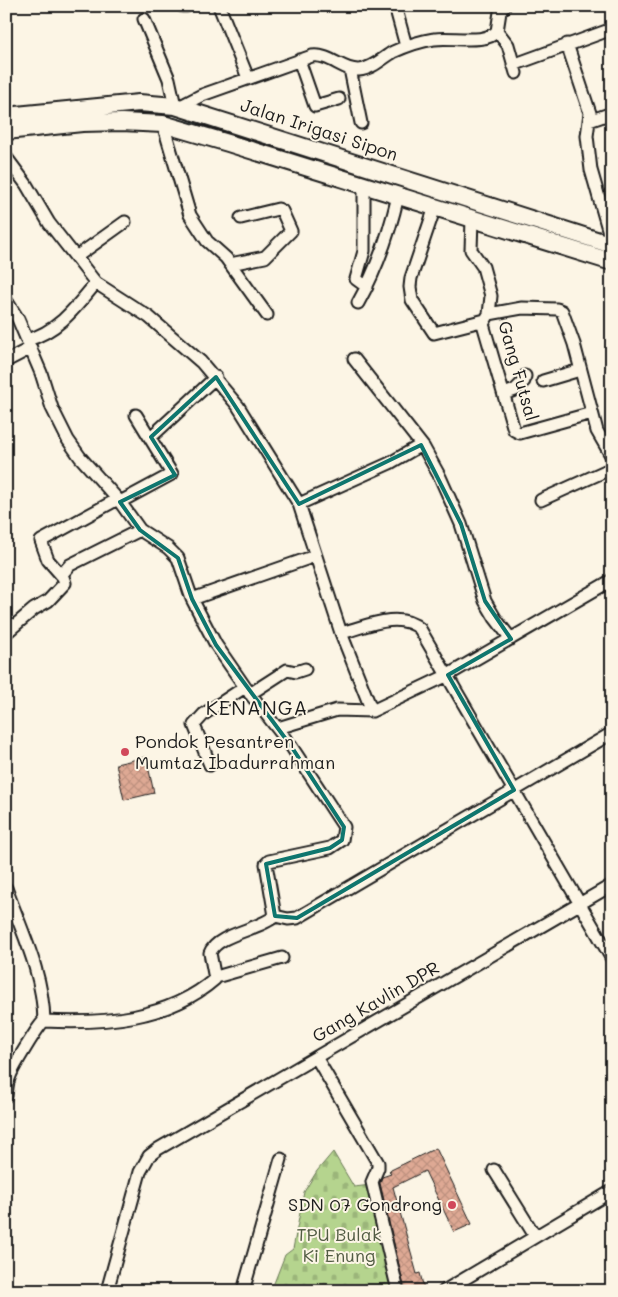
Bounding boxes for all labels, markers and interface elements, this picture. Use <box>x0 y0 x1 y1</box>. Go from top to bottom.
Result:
street label: Jalan Irigasi Sipon <box>238 92 401 166</box>
street label: Gang Futsal <box>493 318 545 424</box>
district label: KENANGA <box>206 694 308 720</box>
place label: Pondok Pesantren Mumtaz Ibadurrahman <box>135 729 335 774</box>
marker: Pondok Pesantren Mumtaz Ibadurrahman <box>119 746 131 758</box>
street label: Gang Kavlin DPR <box>308 955 443 1047</box>
place label: SDN 07 Gondrong <box>288 1192 442 1216</box>
marker: SDN 07 Gondrong <box>446 1199 458 1211</box>
park label: TPU Bulak Ki Enung <box>296 1222 382 1267</box>

